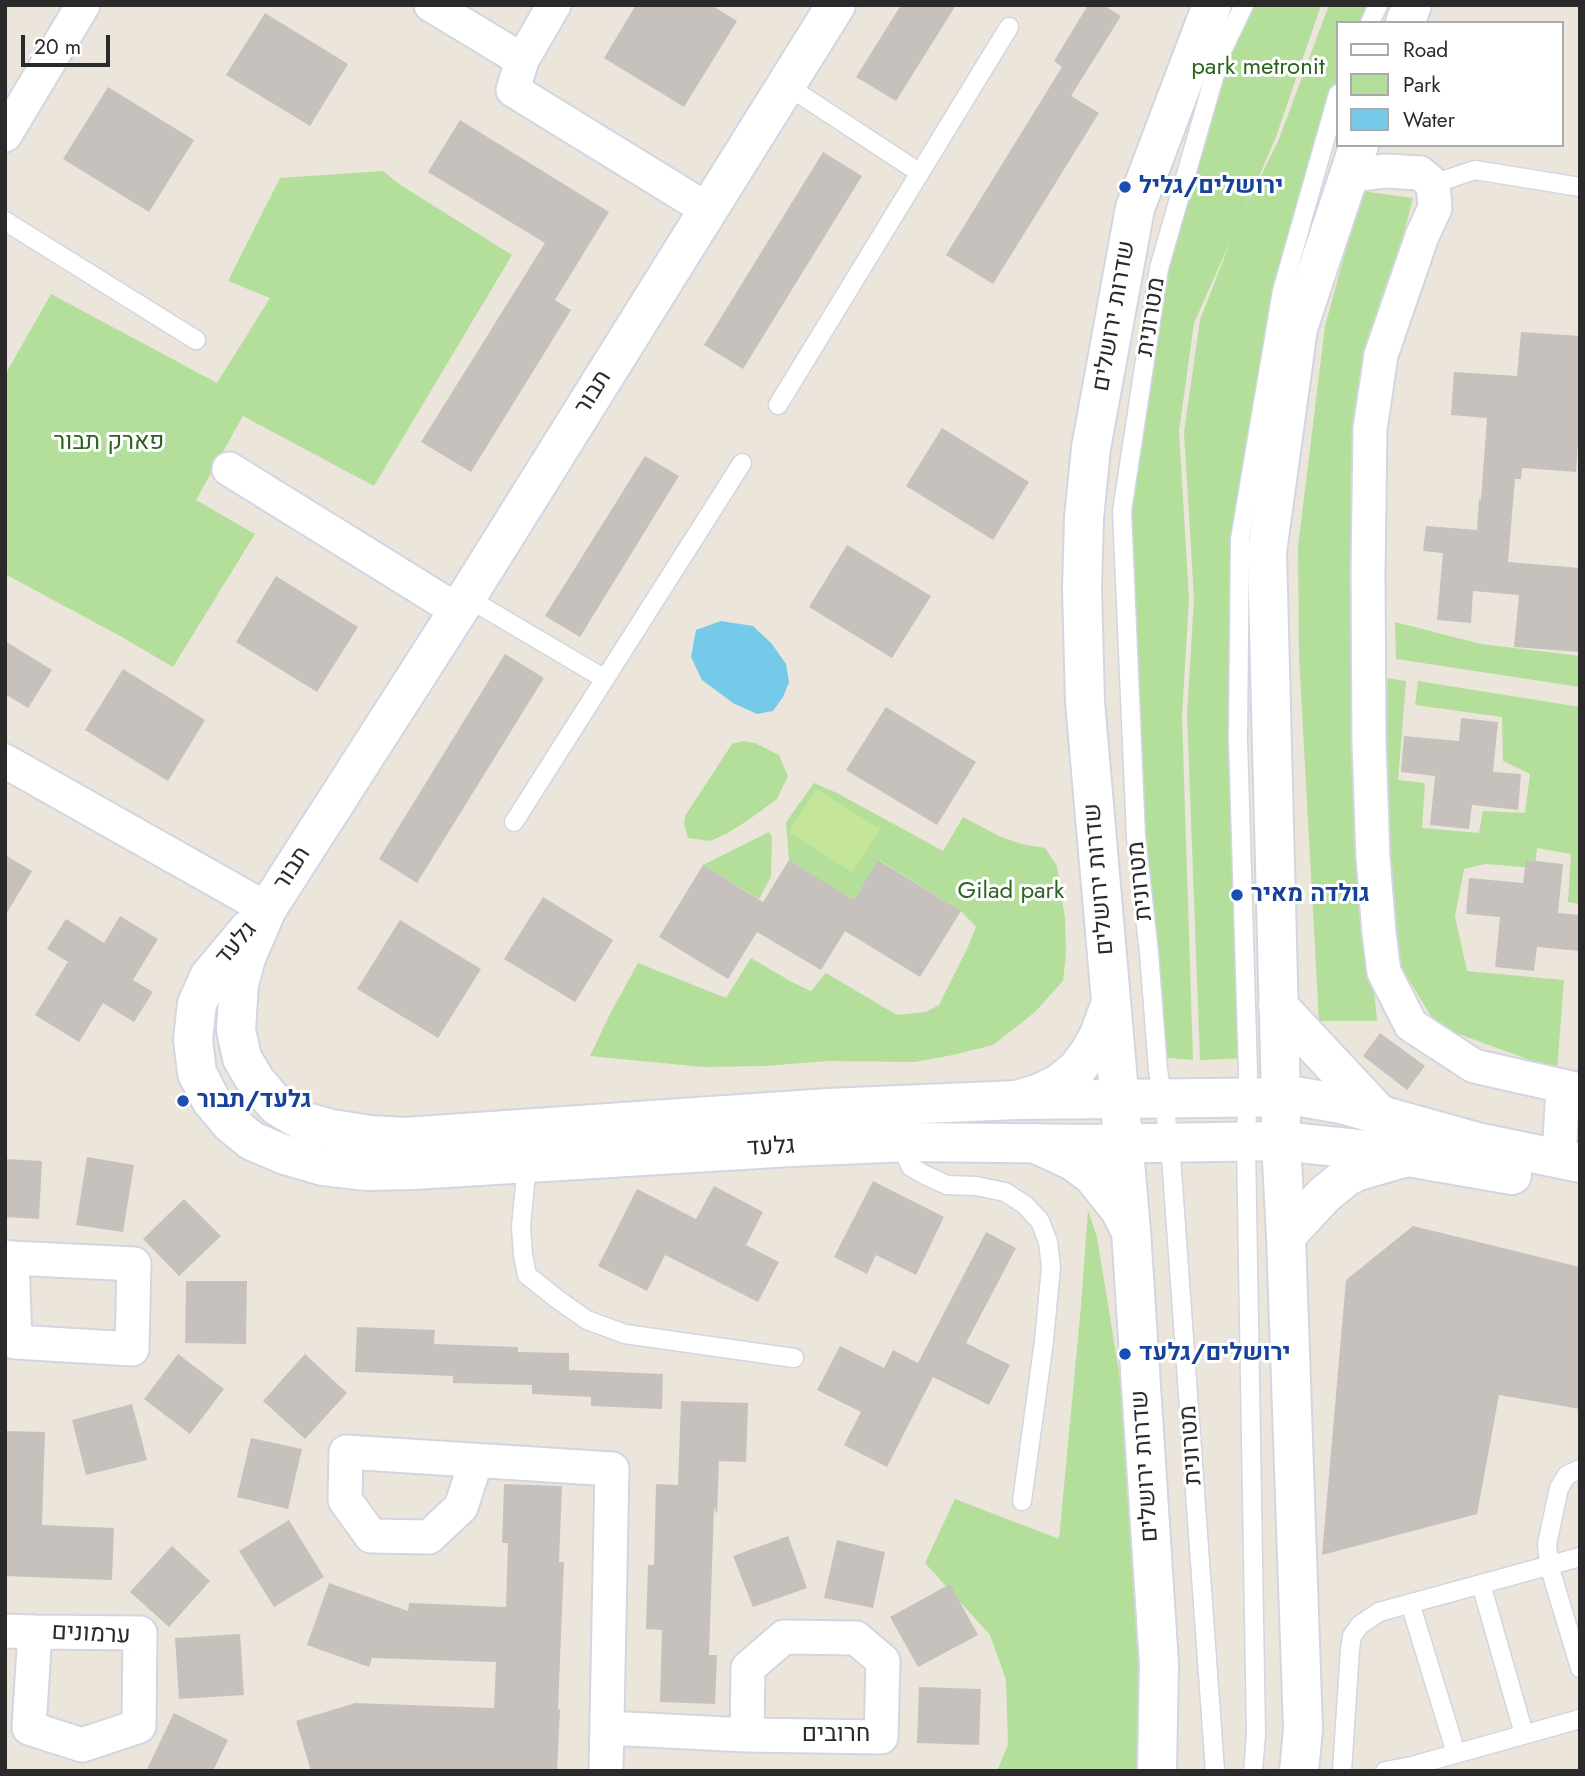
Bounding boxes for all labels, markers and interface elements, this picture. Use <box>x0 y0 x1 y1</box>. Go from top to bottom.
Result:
scale bar <box>24 21 114 65</box>
legend <box>1336 21 1564 147</box>
text: 20 m <box>34 32 81 62</box>
text: Road <box>1403 35 1448 65</box>
park label: park metronit <box>1191 54 1325 82</box>
text: Park <box>1403 70 1440 100</box>
text: Water <box>1403 105 1455 135</box>
place label: ירושלים/גליל <box>1139 173 1283 201</box>
marker: ירושלים/גליל <box>1117 179 1133 195</box>
street label: שדרות ירושלים <box>1088 238 1142 394</box>
street label: מטרונית <box>1132 275 1172 359</box>
street label: תבור <box>569 366 619 420</box>
park label: פארק תבור <box>54 429 164 457</box>
street label: שדרות ירושלים <box>1079 802 1121 956</box>
street label: מטרונית <box>1123 840 1159 922</box>
street label: תבור <box>268 842 318 896</box>
park label: Gilad park <box>958 878 1064 906</box>
place label: גולדה מאיר <box>1251 881 1370 909</box>
marker: גולדה מאיר <box>1229 887 1245 903</box>
street label: גלעד <box>210 916 264 972</box>
place label: גלעד/תבור <box>197 1087 312 1115</box>
marker: גלעד/תבור <box>175 1093 191 1109</box>
street label: גלעד <box>746 1132 796 1164</box>
place label: ירושלים/גלעד <box>1139 1340 1291 1368</box>
marker: ירושלים/גלעד <box>1117 1346 1133 1362</box>
street label: שדרות ירושלים <box>1126 1389 1166 1543</box>
street label: מטרונית <box>1175 1404 1209 1486</box>
street label: ערמונים <box>51 1619 131 1651</box>
street label: חרובים <box>802 1721 870 1749</box>

